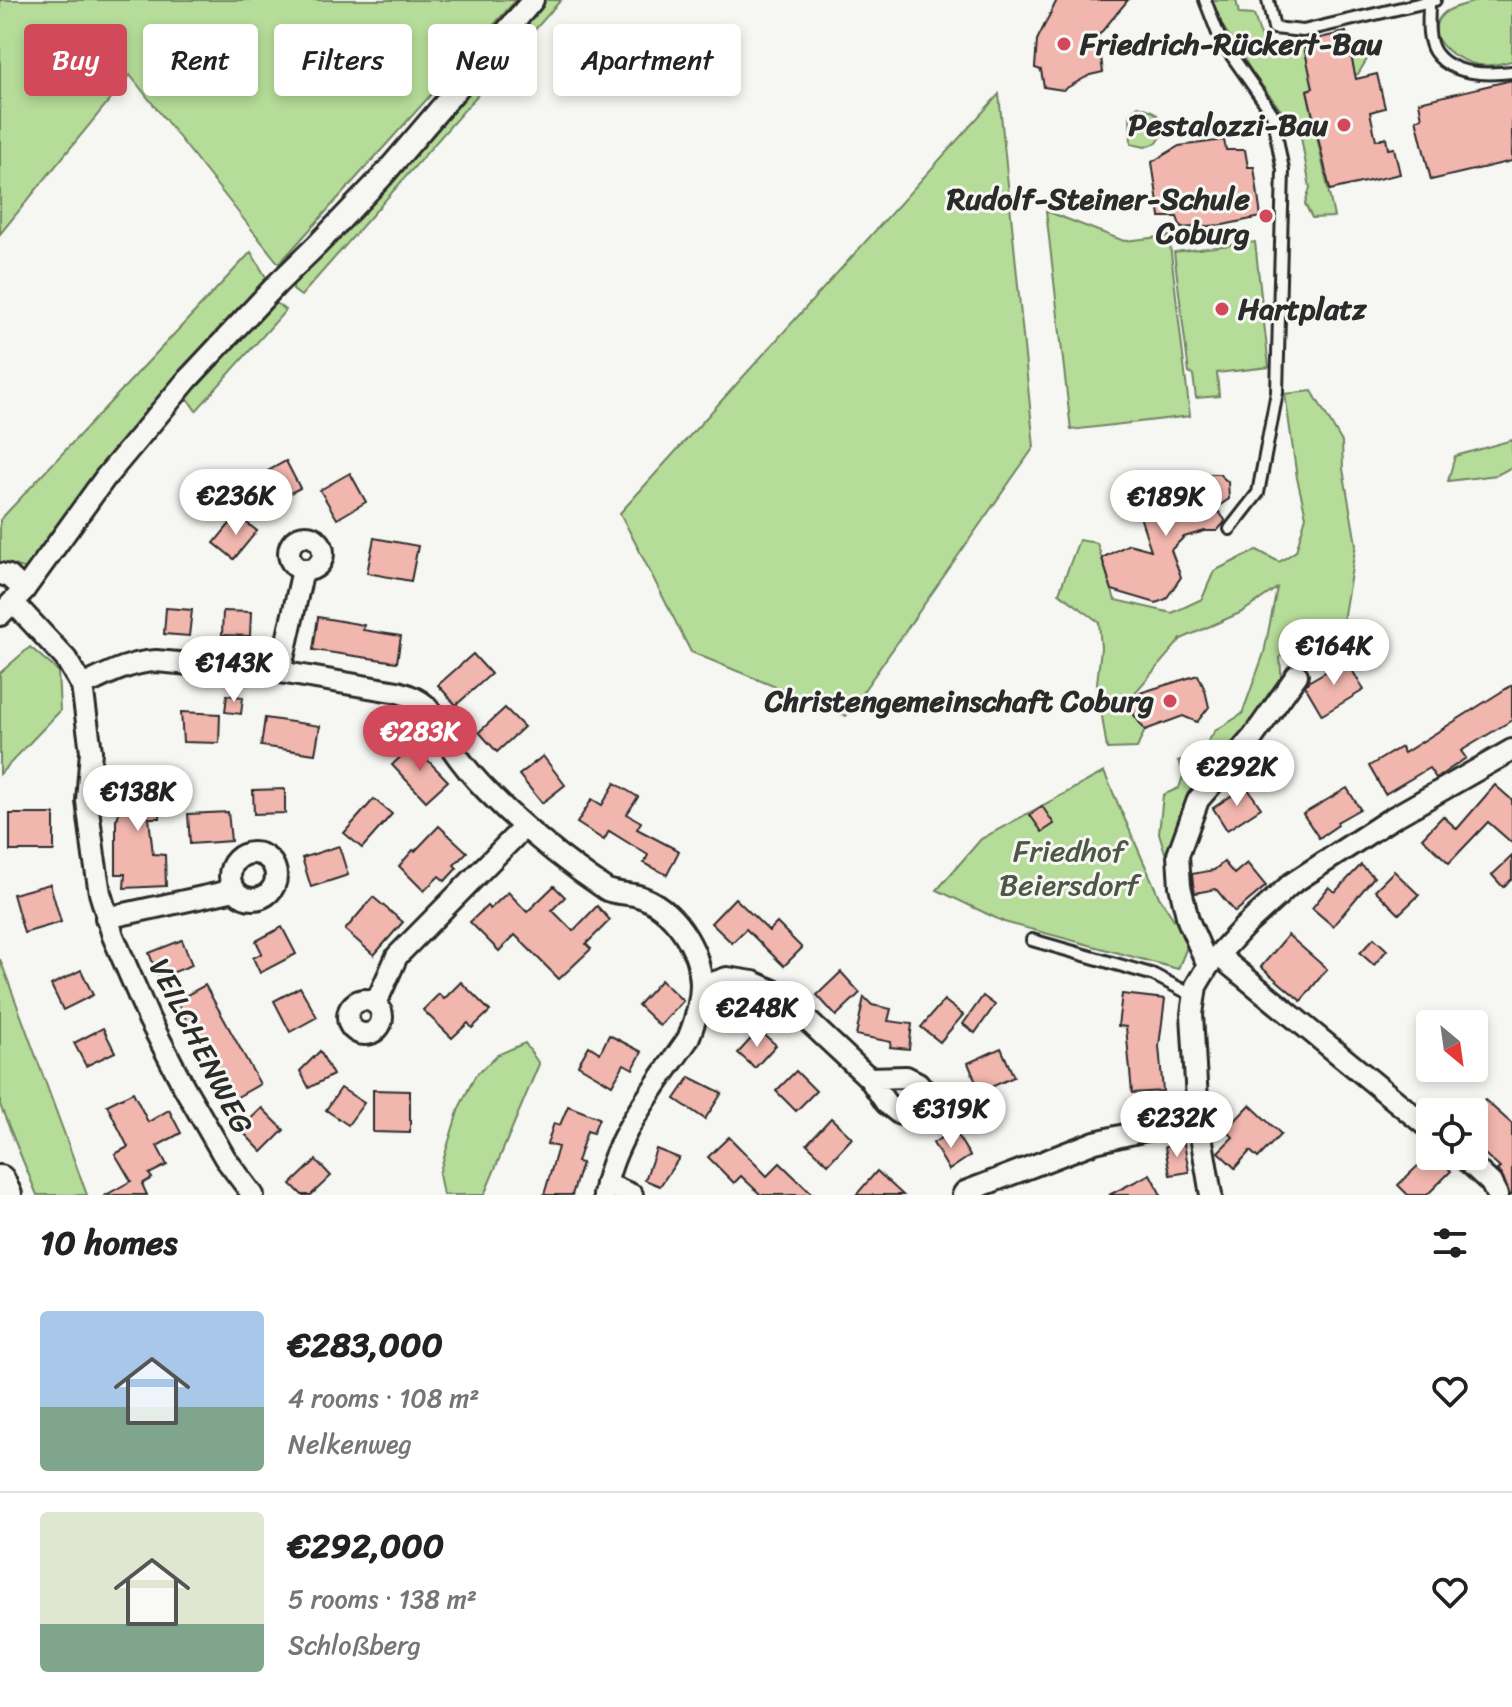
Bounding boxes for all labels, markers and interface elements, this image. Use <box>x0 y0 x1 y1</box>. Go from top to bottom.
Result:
place label: Friedrich-Rückert-Bau <box>1079 17 1383 71</box>
chip: Buy <box>24 24 127 96</box>
chip: Rent <box>143 24 258 96</box>
chip: Filters <box>274 24 412 96</box>
chip: New <box>428 24 537 96</box>
chip: Apartment <box>553 24 741 96</box>
marker: Friedrich-Rückert-Bau <box>1055 35 1073 53</box>
place label: Pestalozzi-Bau <box>1128 98 1329 152</box>
marker: Pestalozzi-Bau <box>1335 116 1353 134</box>
place label: Rudolf-Steiner-Schule Coburg <box>946 172 1251 260</box>
marker: Rudolf-Steiner-Schule Coburg <box>1257 207 1275 225</box>
place label: Hartplatz <box>1238 282 1367 336</box>
marker: Hartplatz <box>1213 300 1231 318</box>
pin: €236K <box>180 469 292 537</box>
pin: €189K <box>1110 470 1222 538</box>
text: €236K <box>197 472 275 518</box>
text: €189K <box>1128 473 1204 519</box>
pin: €164K <box>1278 619 1390 687</box>
text: €164K <box>1296 622 1372 668</box>
pin: €143K <box>178 636 290 704</box>
text: €143K <box>197 639 271 685</box>
place label: Christengemeinschaft Coburg <box>764 674 1154 728</box>
marker: Christengemeinschaft Coburg <box>1161 692 1179 710</box>
pin: €283K <box>364 705 476 773</box>
text: €283K <box>381 708 459 754</box>
pin: €292K <box>1181 740 1293 808</box>
text: €292K <box>1197 743 1277 789</box>
pin: €138K <box>82 765 194 833</box>
text: €138K <box>101 768 175 814</box>
park label: Friedhof Beiersdorf <box>999 824 1142 912</box>
street label: VEILCHENWEG <box>133 948 269 1144</box>
pin: €248K <box>701 981 813 1049</box>
text: €248K <box>717 984 797 1030</box>
north arrow <box>1416 1010 1488 1082</box>
map controls <box>1416 1010 1488 1170</box>
pin: €319K <box>895 1082 1007 1150</box>
text: €319K <box>914 1085 988 1131</box>
pin: €232K <box>1121 1091 1233 1159</box>
text: €232K <box>1138 1094 1216 1140</box>
button: locate <box>1416 1098 1488 1170</box>
text: 10 homes <box>40 1213 178 1273</box>
icon: filters <box>1428 1221 1472 1265</box>
text: €283,000 <box>288 1315 443 1375</box>
icon: home <box>104 1343 200 1439</box>
icon: heart <box>1428 1369 1472 1413</box>
text: 4 rooms · 108 m² <box>288 1375 479 1421</box>
text: Nelkenweg <box>288 1421 412 1467</box>
text: €292,000 <box>288 1516 444 1576</box>
icon: home <box>104 1544 200 1640</box>
icon: heart <box>1428 1570 1472 1614</box>
text: 5 rooms · 138 m² <box>288 1576 477 1622</box>
text: Schloßberg <box>288 1622 421 1668</box>

